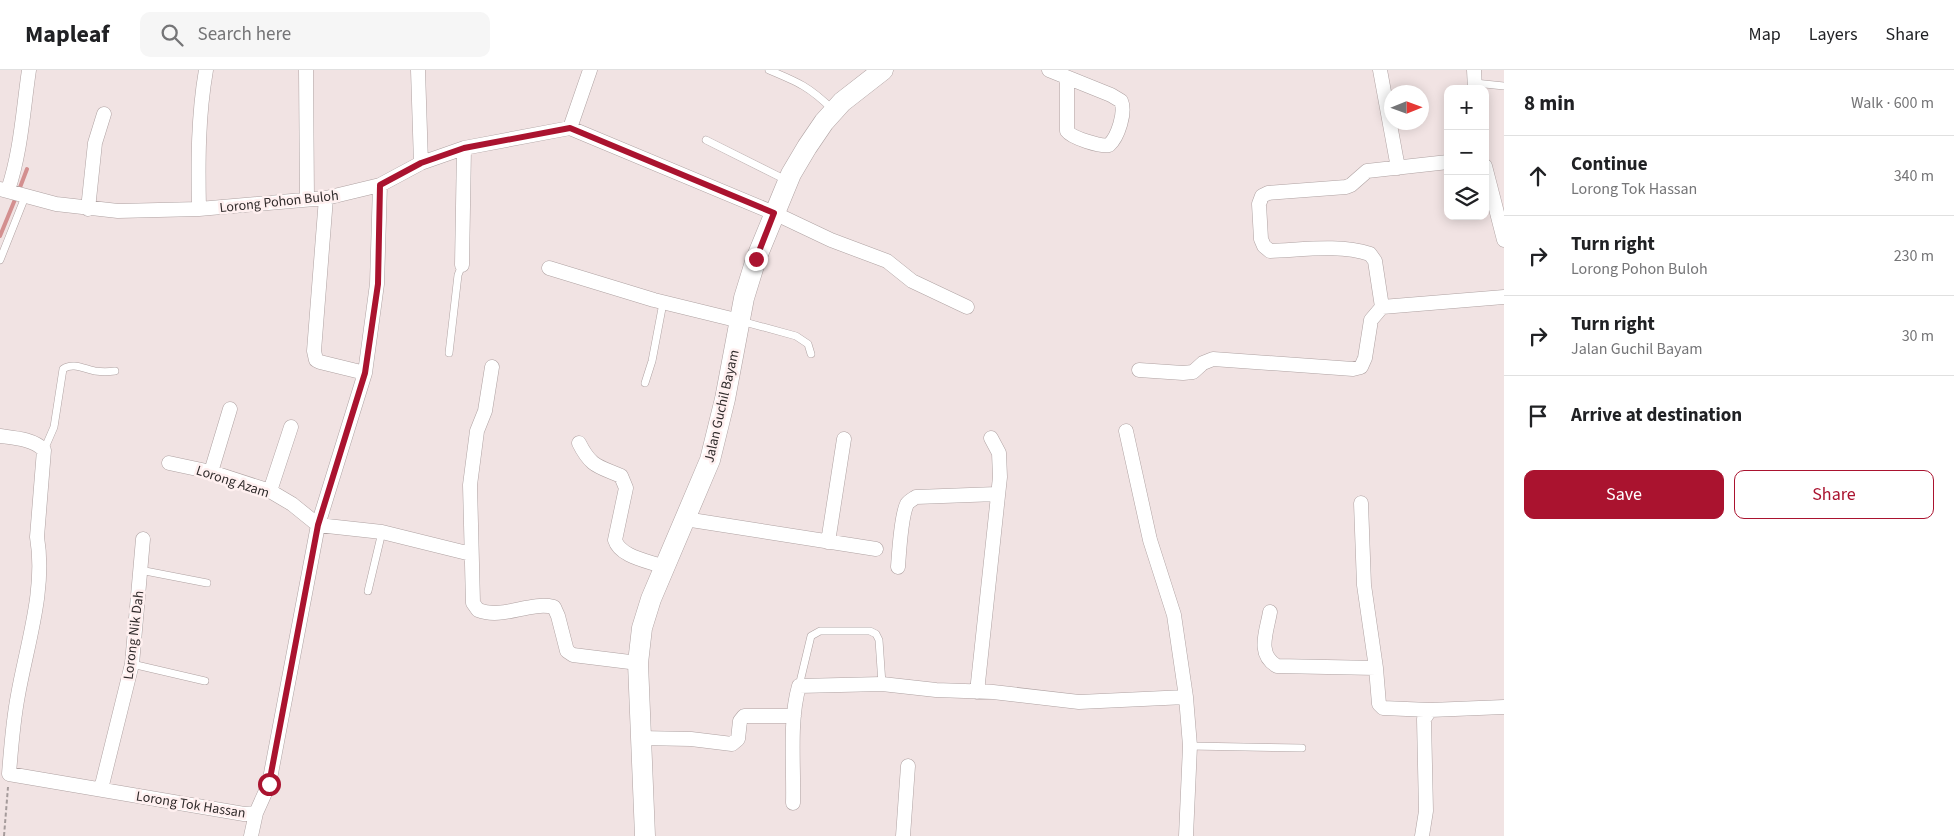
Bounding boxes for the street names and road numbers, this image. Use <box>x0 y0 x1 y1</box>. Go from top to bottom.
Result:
street label: Lorong Pohon Buloh <box>219 186 340 218</box>
street label: Jalan Guchil Bayam <box>699 348 745 465</box>
street label: Lorong Azam <box>193 461 272 503</box>
street label: Lorong Nik Dah <box>119 589 149 681</box>
street label: Lorong Tok Hassan <box>135 786 247 824</box>

